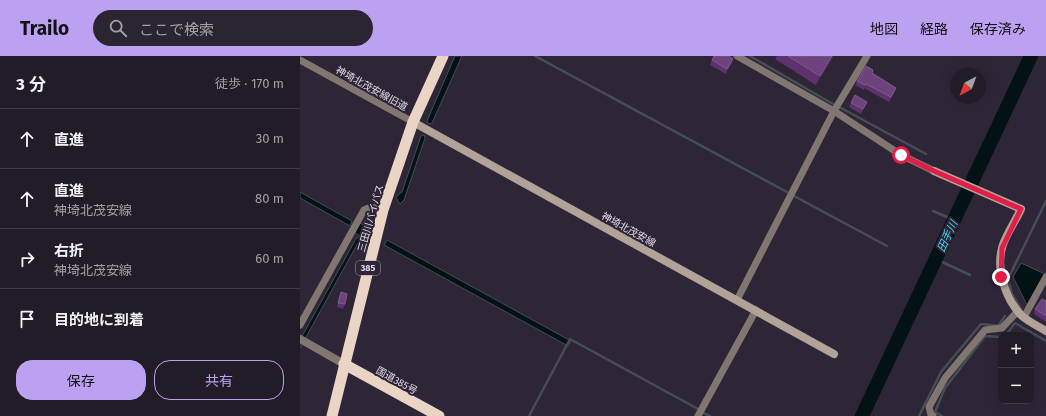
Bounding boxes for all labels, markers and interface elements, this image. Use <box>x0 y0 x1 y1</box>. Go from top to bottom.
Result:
search box <box>93 10 373 46</box>
text: Trailo <box>20 17 69 40</box>
icon: search <box>107 17 129 39</box>
text: ここで検索 <box>139 21 214 39</box>
text: 地図 <box>870 21 898 38</box>
text: 経路 <box>920 21 948 38</box>
text: 保存済み <box>970 21 1026 38</box>
street label: 神埼北茂安線旧道 <box>334 64 409 114</box>
north arrow <box>950 68 986 104</box>
text: 3 分 <box>16 74 46 95</box>
text: 徒歩 · 170 m <box>215 76 284 91</box>
icon: ahead <box>16 128 38 150</box>
text: 直進 <box>54 131 84 149</box>
text: 30 m <box>256 131 284 146</box>
route start <box>892 146 910 164</box>
text: 直進 <box>54 182 84 200</box>
street label: 三田川バイパス <box>356 183 386 253</box>
icon: ahead <box>16 188 38 210</box>
text: 80 m <box>255 191 284 206</box>
text: 神埼北茂安線 <box>54 203 132 218</box>
street label: 神埼北茂安線 <box>599 210 658 250</box>
water label: 田手川 <box>935 218 961 254</box>
text: 右折 <box>54 242 84 260</box>
icon: right <box>16 248 38 270</box>
text: 60 m <box>255 251 284 266</box>
road number: 385 <box>356 261 380 275</box>
text: 神埼北茂安線 <box>54 263 132 278</box>
route end <box>992 268 1010 286</box>
icon: arrive <box>16 308 38 330</box>
text: 目的地に到着 <box>54 311 144 329</box>
map controls <box>998 332 1034 404</box>
button: + <box>998 332 1034 368</box>
button: 保存 <box>16 360 146 400</box>
button: 共有 <box>154 360 284 400</box>
street label: 国道385号 <box>374 365 419 397</box>
button: − <box>998 368 1034 404</box>

